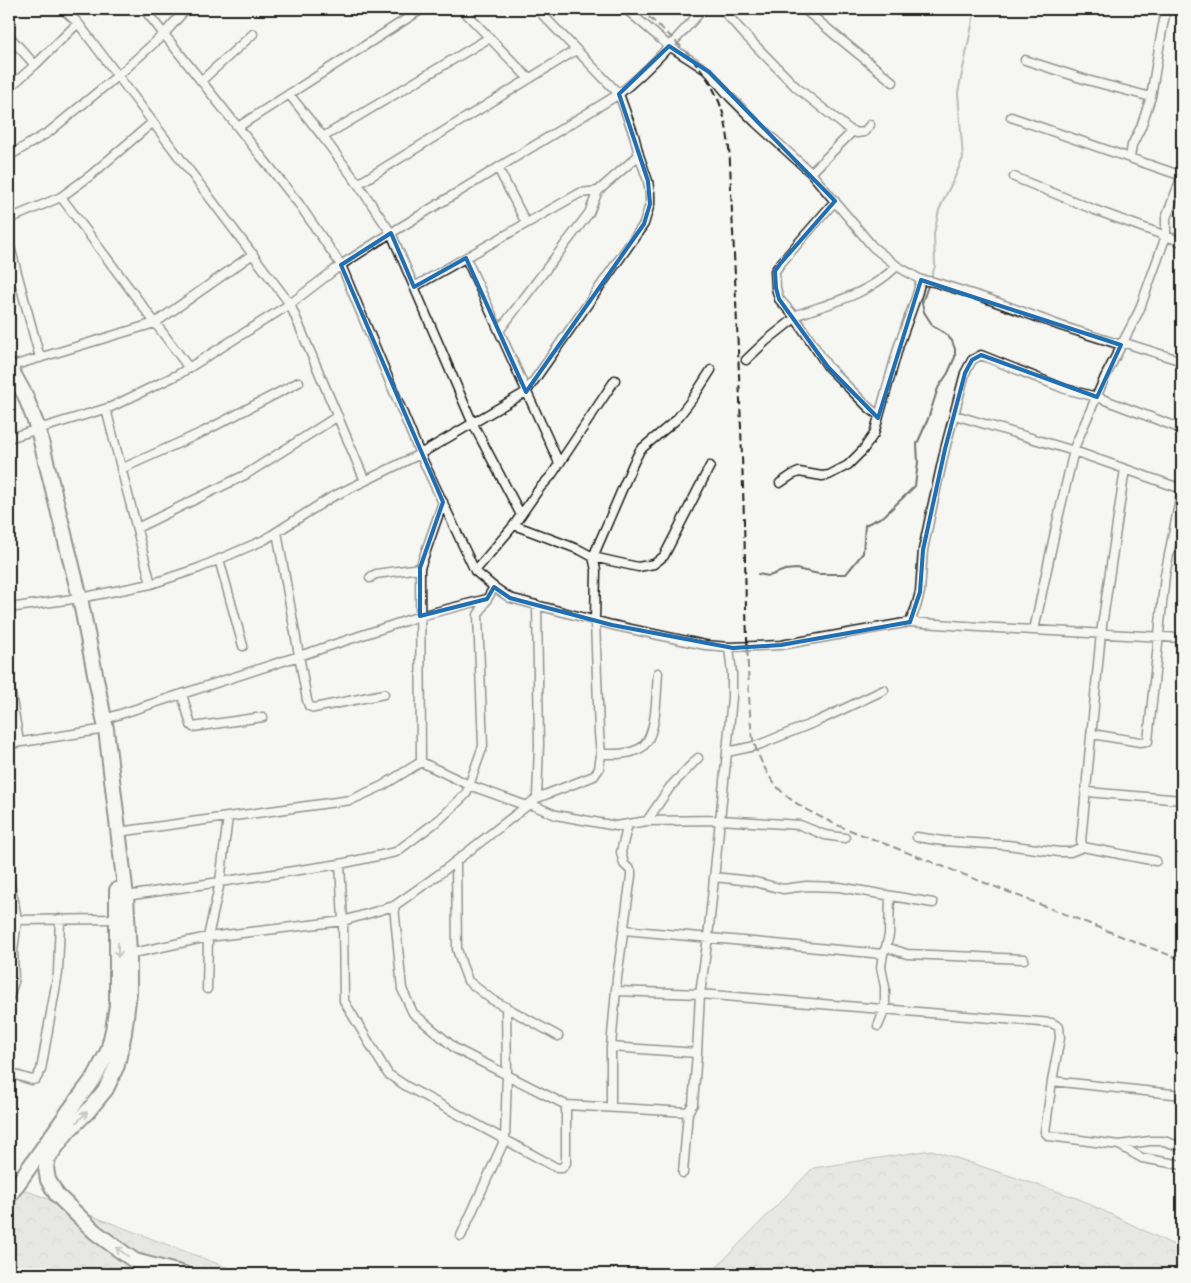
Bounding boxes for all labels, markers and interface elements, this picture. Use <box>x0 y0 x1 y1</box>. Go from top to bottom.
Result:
one-way arrow <box>113 942 123 958</box>
one-way arrow <box>75 1111 88 1123</box>
one-way arrow <box>115 1247 129 1257</box>

